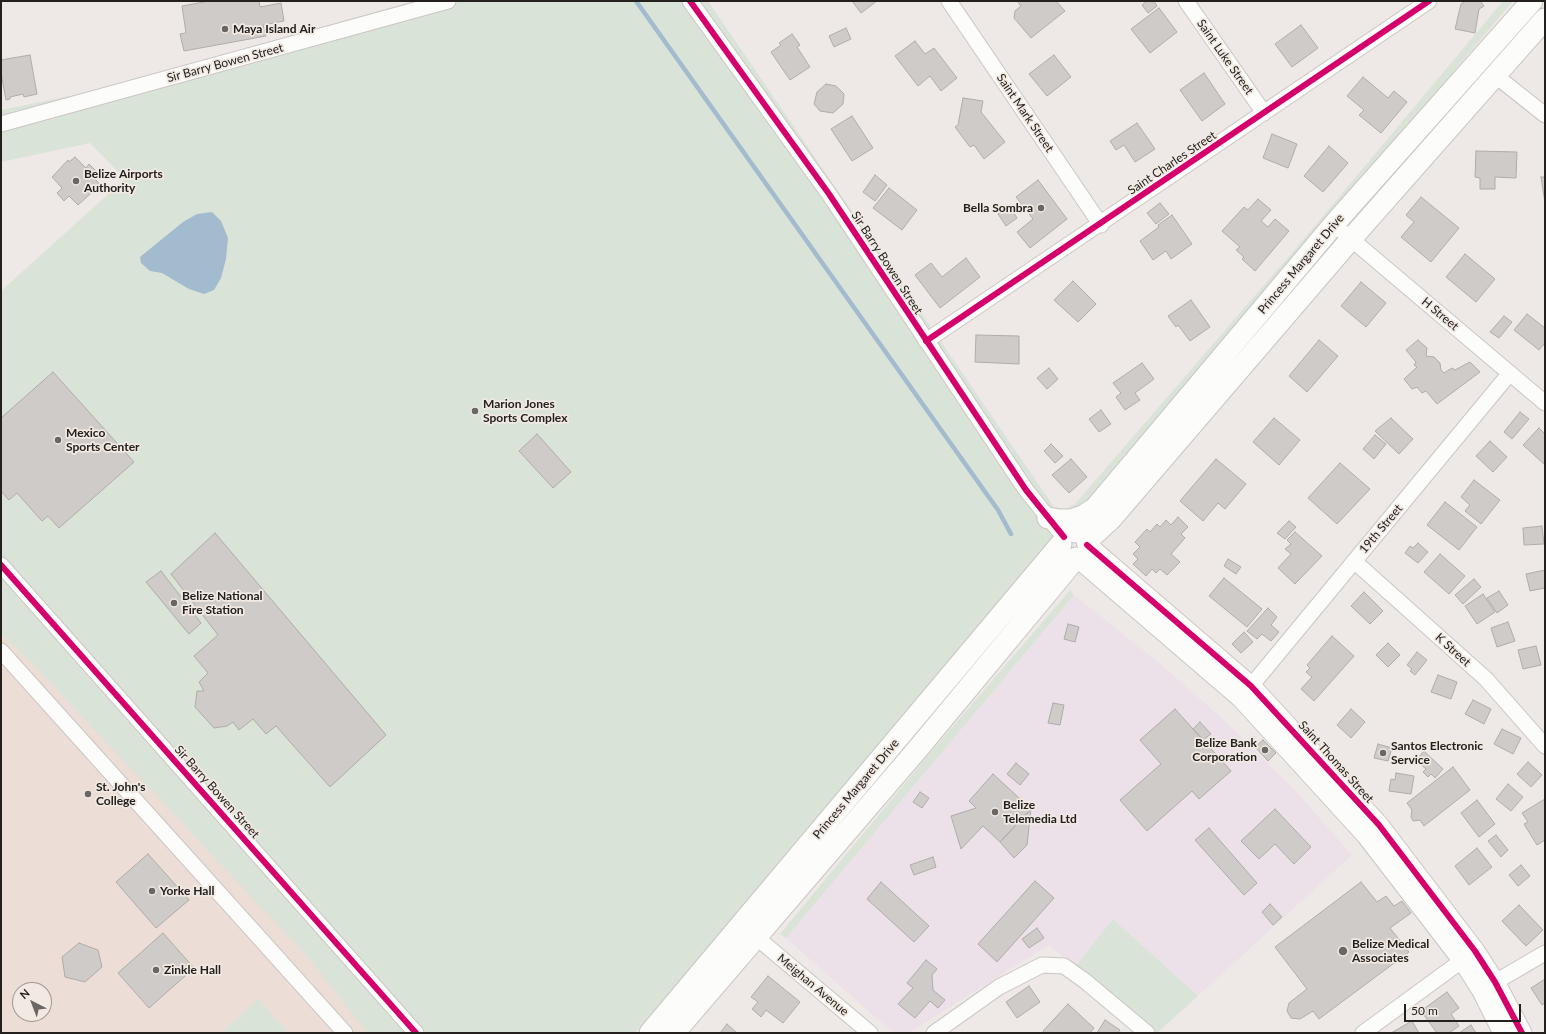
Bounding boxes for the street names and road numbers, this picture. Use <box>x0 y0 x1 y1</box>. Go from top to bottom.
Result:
street label: Saint Luke Street <box>1194 17 1256 97</box>
street label: Sir Barry Bowen Street <box>165 41 285 85</box>
street label: Saint Mark Street <box>993 71 1057 155</box>
street label: Saint Charles Street <box>1125 128 1219 198</box>
street label: Sir Barry Bowen Street <box>848 209 926 317</box>
street label: Princess Margaret Drive <box>1255 211 1347 317</box>
street label: H Street <box>1419 294 1461 334</box>
street label: 19th Street <box>1356 502 1406 556</box>
street label: K Street <box>1432 630 1474 670</box>
street label: Saint Thomas Street <box>1295 718 1377 806</box>
street label: Princess Margaret Drive <box>810 736 902 842</box>
street label: Sir Barry Bowen Street <box>172 743 262 841</box>
street label: Meighan Avenue <box>774 951 852 1019</box>

